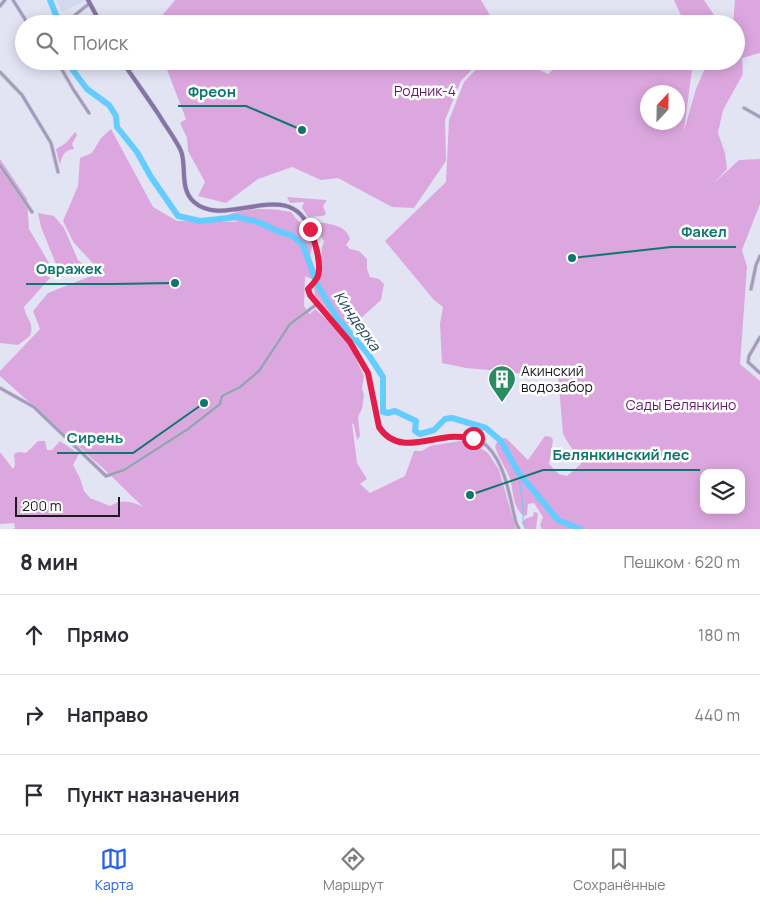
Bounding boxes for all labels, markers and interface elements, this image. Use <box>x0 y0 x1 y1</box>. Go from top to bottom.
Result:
search box <box>15 15 745 70</box>
icon: search <box>33 29 61 57</box>
text: Поиск <box>73 30 128 56</box>
callout: Фреон <box>178 76 246 106</box>
text: Фреон <box>188 81 236 102</box>
park label: Родник-4 <box>394 81 456 100</box>
north arrow <box>640 85 685 130</box>
callout: Факел <box>671 217 736 247</box>
route end <box>299 218 322 241</box>
text: Факел <box>681 221 727 242</box>
callout: Овражек <box>26 254 112 284</box>
text: Овражек <box>36 258 103 279</box>
water label: Киндерка <box>329 287 386 355</box>
place label: Акинский водозабор <box>521 361 593 396</box>
building icon: Акинский водозабор <box>487 364 517 403</box>
park label: Сады Белянкино <box>626 395 736 414</box>
callout: Сирень <box>57 423 133 453</box>
text: Сирень <box>67 427 123 448</box>
route start <box>462 427 485 450</box>
callout: Белянкинский лес <box>543 440 700 470</box>
text: Белянкинский лес <box>553 444 690 465</box>
map controls <box>700 469 745 514</box>
button: layers <box>700 469 745 514</box>
scale bar <box>15 494 120 517</box>
text: 200 m <box>22 496 62 515</box>
text: 8 мин <box>20 548 78 576</box>
text: Пешком · 620 m <box>624 551 740 573</box>
icon: ahead <box>20 621 48 649</box>
text: Прямо <box>67 622 129 648</box>
text: 180 m <box>698 624 740 646</box>
icon: right <box>20 701 48 729</box>
text: Направо <box>67 702 148 728</box>
text: 440 m <box>694 704 740 726</box>
icon: arrive <box>20 781 48 809</box>
text: Пункт назначения <box>67 782 240 808</box>
tab: Карта <box>95 845 134 894</box>
tab: Маршрут <box>323 845 384 894</box>
tab: Сохранённые <box>573 845 665 894</box>

